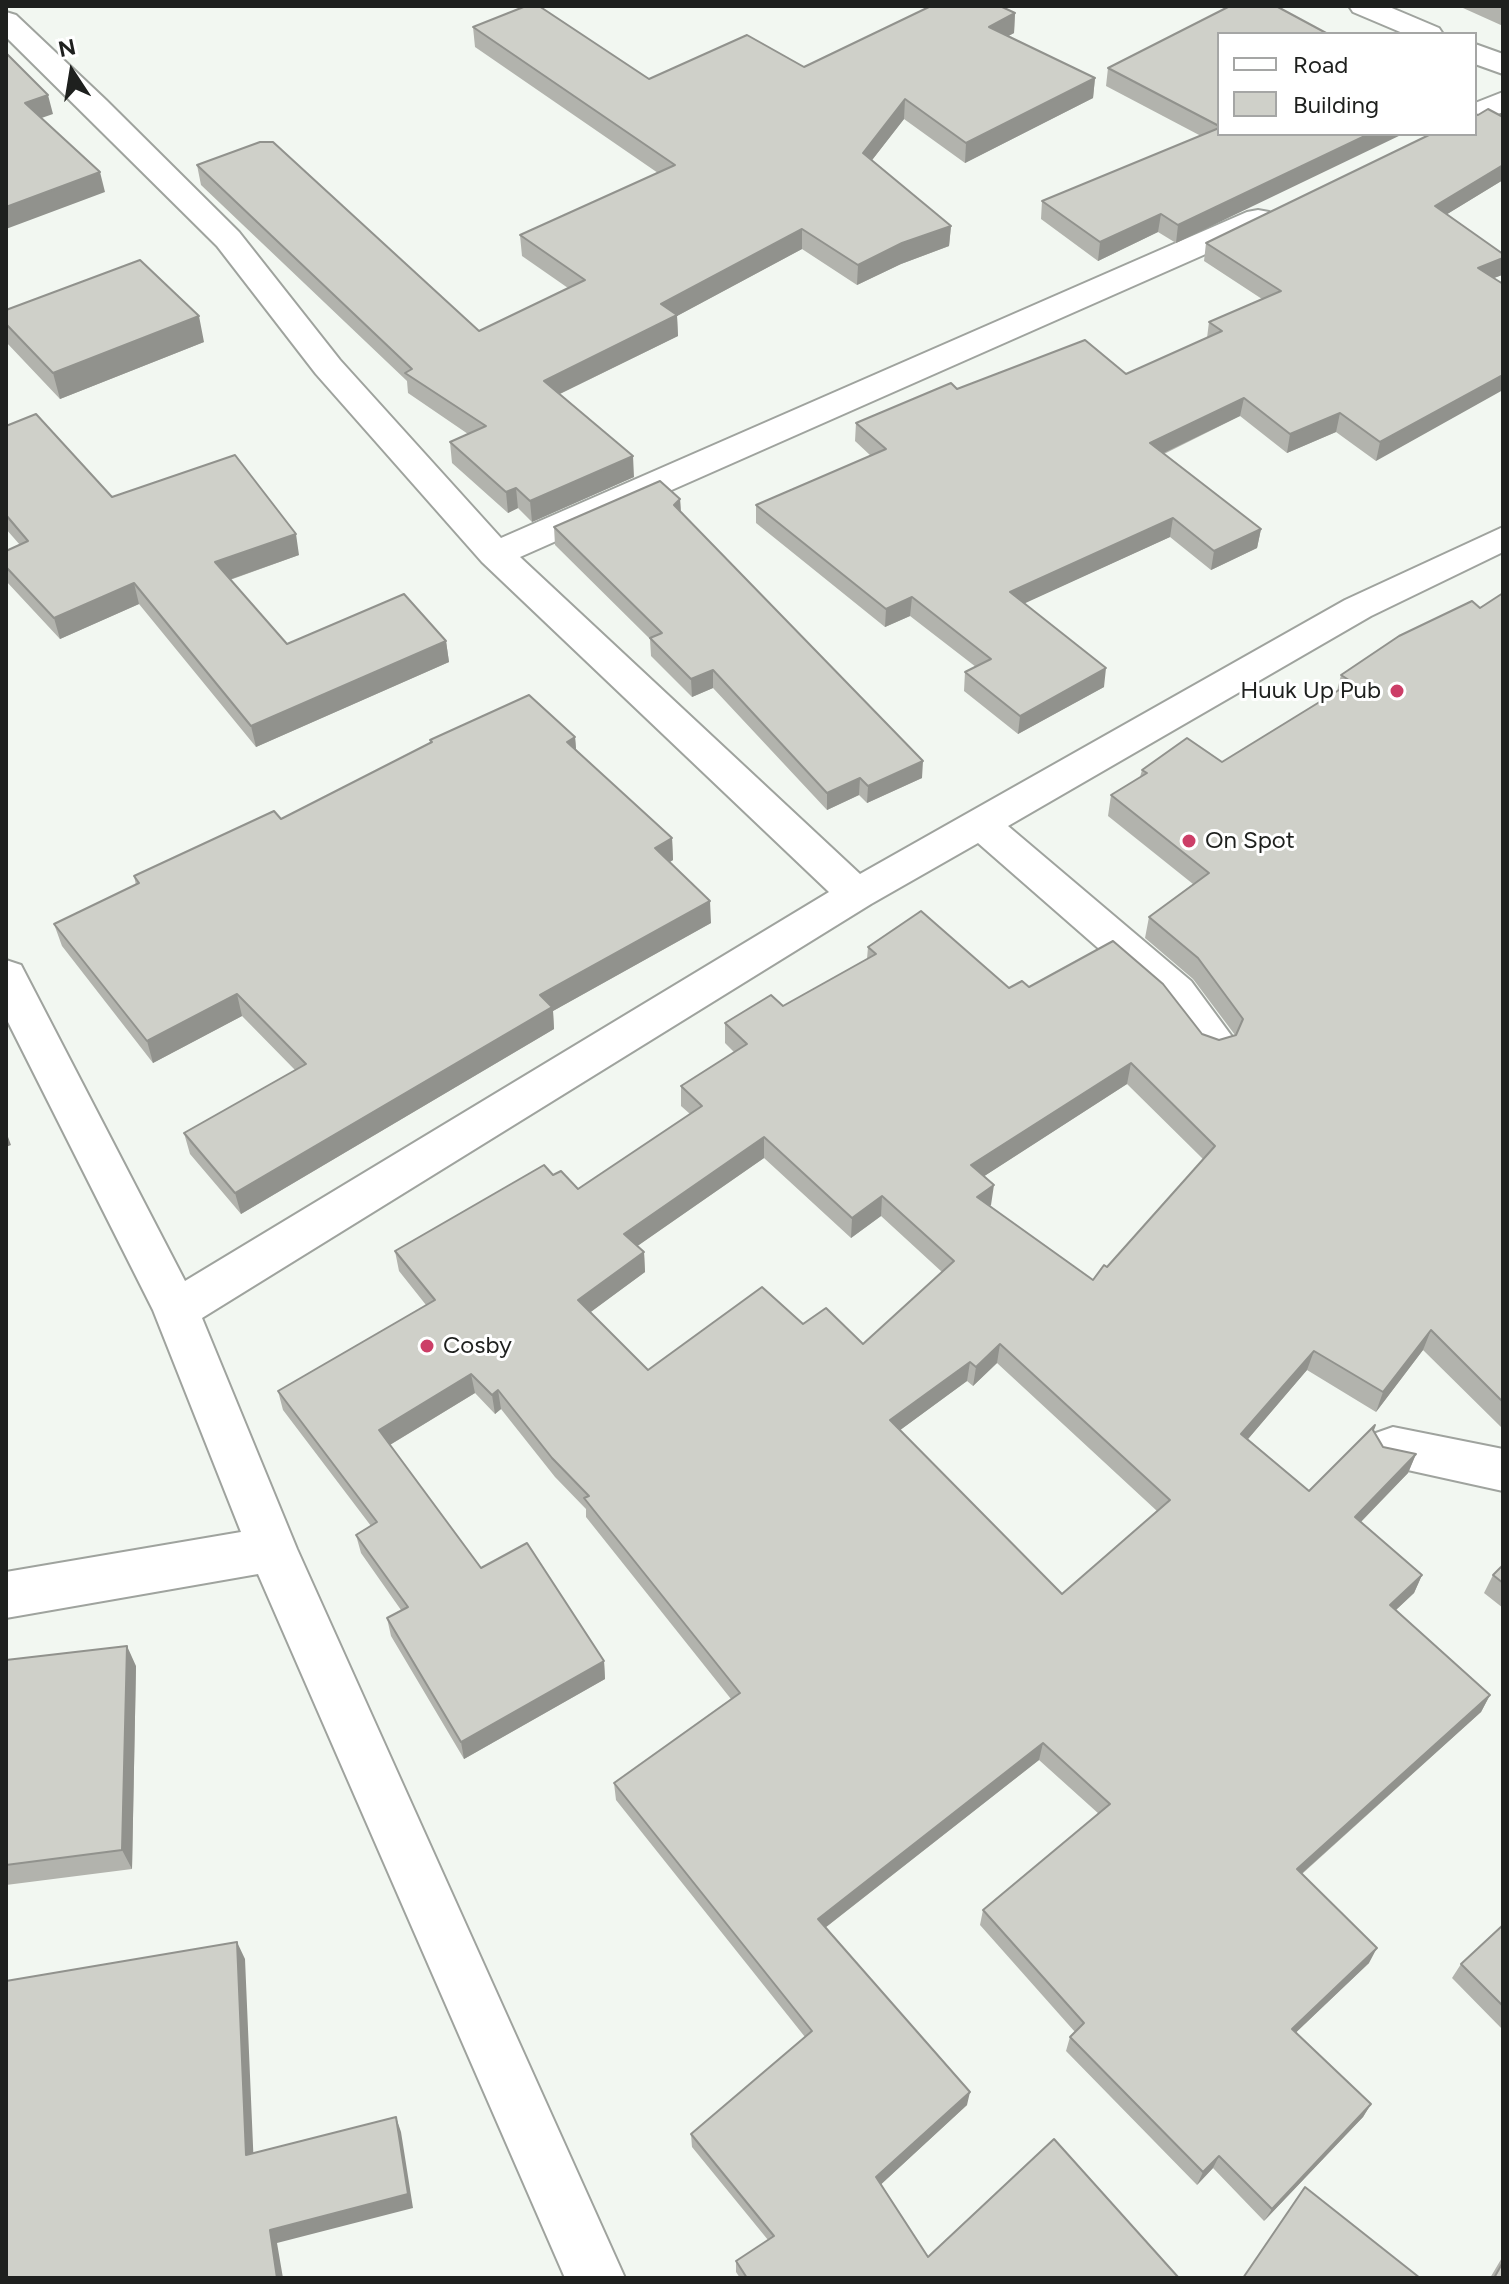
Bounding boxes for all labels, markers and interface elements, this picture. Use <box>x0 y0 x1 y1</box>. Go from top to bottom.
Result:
north arrow <box>32 32 112 112</box>
legend <box>1217 32 1477 136</box>
text: N <box>56 33 78 63</box>
text: Road <box>1293 50 1348 79</box>
text: Building <box>1293 90 1379 119</box>
place label: Huuk Up Pub <box>1240 677 1381 705</box>
marker: Huuk Up Pub <box>1388 682 1406 700</box>
place label: On Spot <box>1205 827 1295 855</box>
marker: On Spot <box>1180 832 1198 850</box>
place label: Cosby <box>443 1332 512 1360</box>
marker: Cosby <box>418 1337 436 1355</box>

